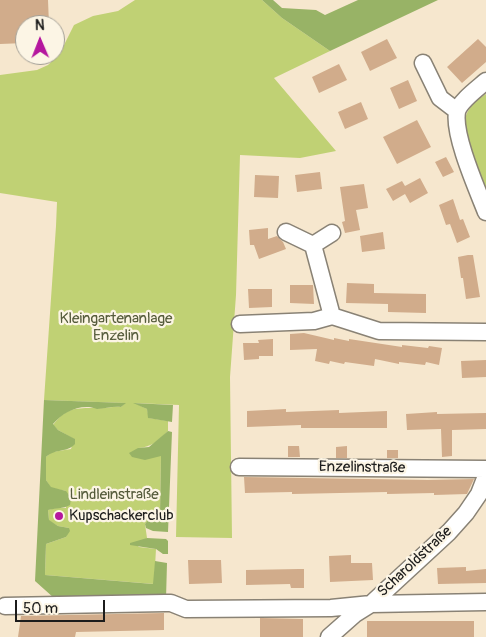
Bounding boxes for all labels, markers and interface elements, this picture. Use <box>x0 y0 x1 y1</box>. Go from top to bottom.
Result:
north arrow <box>15 15 65 65</box>
text: N <box>35 17 45 34</box>
park label: Kleingartenanlage Enzelin <box>59 310 173 345</box>
street label: Enzelinstraße <box>319 458 405 478</box>
park label: Lindleinstraße <box>69 486 159 504</box>
place label: Kupschackerclub <box>69 507 174 525</box>
marker: Kupschackerclub <box>53 510 65 522</box>
street label: Scharoldstraße <box>374 523 456 601</box>
scale bar <box>18 590 108 622</box>
text: 50 m <box>23 599 58 618</box>

